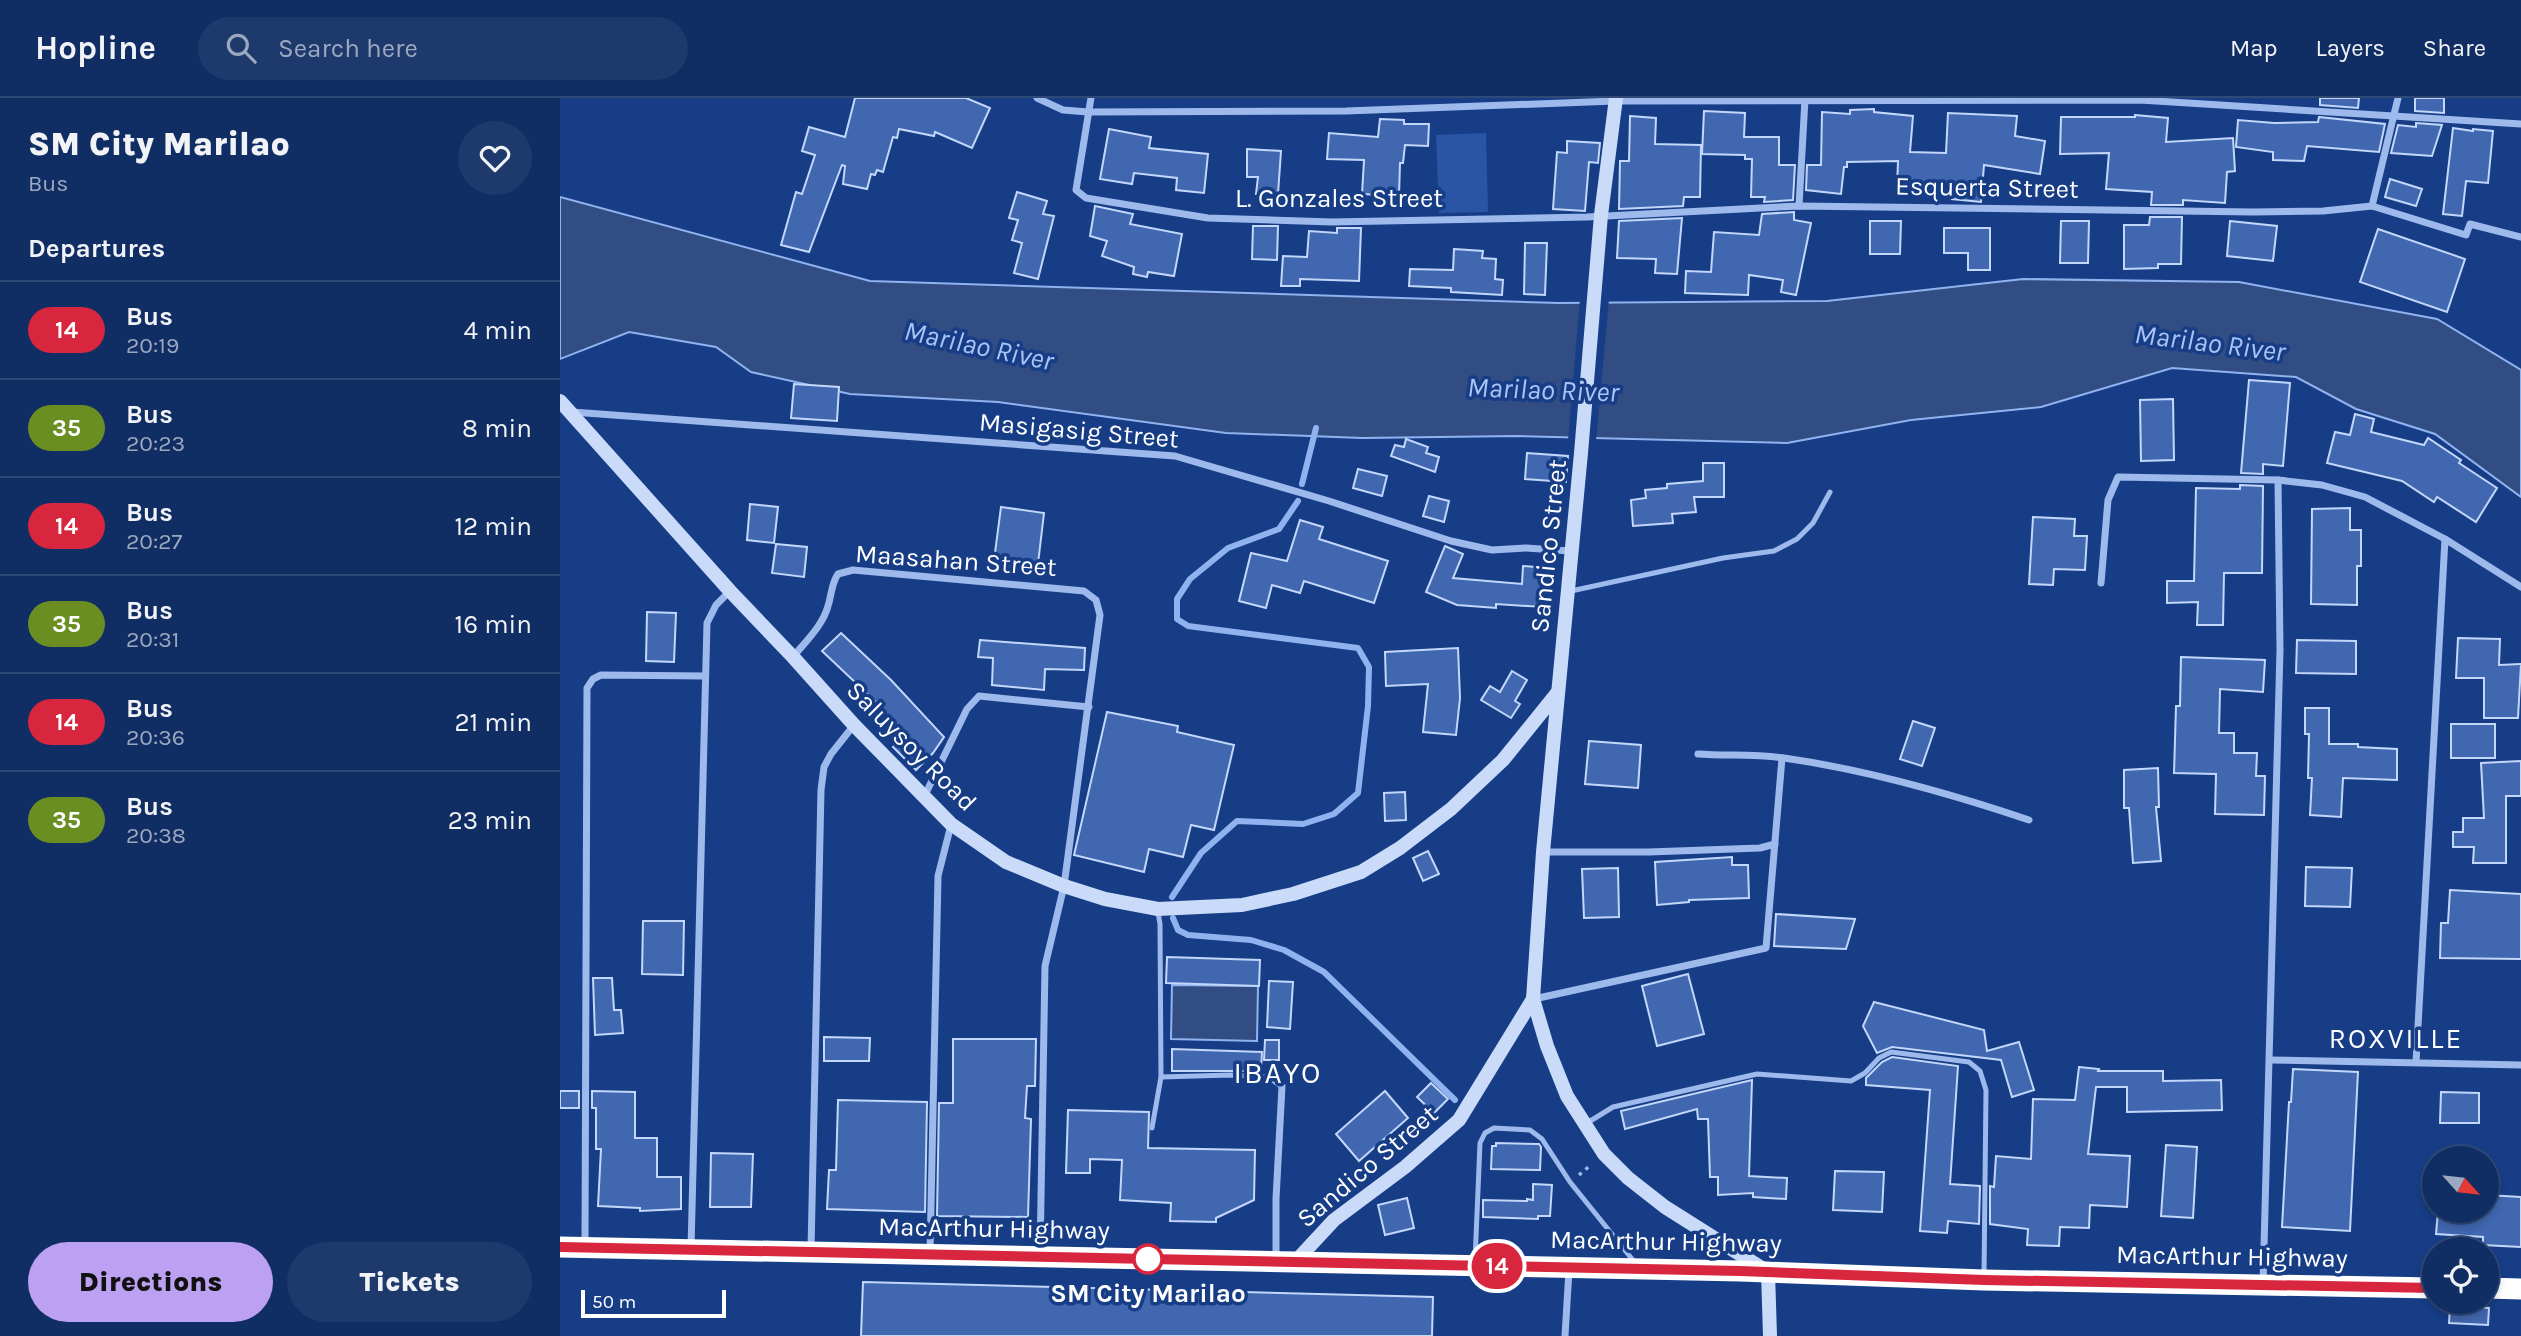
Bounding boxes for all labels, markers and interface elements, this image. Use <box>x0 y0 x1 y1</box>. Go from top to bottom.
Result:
search box <box>198 17 688 80</box>
text: Hopline <box>35 29 156 67</box>
icon: search <box>222 29 260 67</box>
text: Search here <box>278 33 418 64</box>
text: Map <box>2230 34 2278 62</box>
text: Layers <box>2316 34 2385 62</box>
text: Share <box>2423 34 2486 62</box>
button: heart <box>458 121 532 195</box>
text: SM City Marilao <box>28 125 290 163</box>
text: Bus <box>28 170 68 197</box>
street label: Esquerta Street <box>1895 170 2079 205</box>
street label: L. Gonzales Street <box>1235 183 1443 214</box>
text: Departures <box>28 233 165 264</box>
text: Bus <box>126 301 173 332</box>
water label: Marilao River <box>901 314 1058 378</box>
text: 4 min <box>464 315 532 346</box>
text: 14 <box>55 316 78 344</box>
water label: Marilao River <box>2133 317 2289 368</box>
text: 20:19 <box>126 332 179 359</box>
water label: Marilao River <box>1467 370 1621 409</box>
text: Bus <box>126 399 173 430</box>
street label: Masigasig Street <box>978 406 1180 455</box>
text: 8 min <box>462 413 532 444</box>
text: 35 <box>52 414 81 442</box>
text: 20:23 <box>126 430 185 457</box>
street label: Sandico Street <box>1524 458 1573 634</box>
text: Bus <box>126 497 173 528</box>
text: 12 min <box>454 511 532 542</box>
text: 14 <box>55 512 78 540</box>
text: 20:27 <box>126 528 182 555</box>
street label: Maasahan Street <box>854 538 1058 583</box>
text: Bus <box>126 595 173 626</box>
text: 16 min <box>455 609 532 640</box>
text: 35 <box>52 610 81 638</box>
text: 20:31 <box>126 626 179 653</box>
street label: Saluysoy Road <box>840 675 983 818</box>
text: Bus <box>126 693 173 724</box>
text: 21 min <box>454 707 532 738</box>
text: 14 <box>55 708 78 736</box>
text: 20:36 <box>126 724 185 751</box>
text: Bus <box>126 791 173 822</box>
text: 23 min <box>448 805 532 836</box>
text: 35 <box>52 806 81 834</box>
text: 20:38 <box>126 822 186 849</box>
district label: ROXVILLE <box>2329 1022 2463 1055</box>
district label: IBAYO <box>1234 1055 1322 1091</box>
street label: Sandico Street <box>1291 1098 1444 1234</box>
north arrow <box>2422 1146 2499 1223</box>
map controls <box>2422 1146 2499 1314</box>
street label: MacArthur Highway <box>878 1211 1110 1246</box>
street label: MacArthur Highway <box>1550 1224 1782 1259</box>
button: locate <box>2422 1237 2499 1314</box>
street label: MacArthur Highway <box>2116 1239 2348 1274</box>
button: Directions <box>28 1242 273 1322</box>
button: Tickets <box>287 1242 532 1322</box>
line badge: 14 <box>1466 1243 1528 1289</box>
marker: SM City Marilao <box>1133 1244 1163 1274</box>
text: 14 <box>1486 1252 1508 1280</box>
place label: SM City Marilao <box>1050 1278 1246 1309</box>
scale bar <box>581 1287 726 1319</box>
text: 50 m <box>592 1291 636 1313</box>

